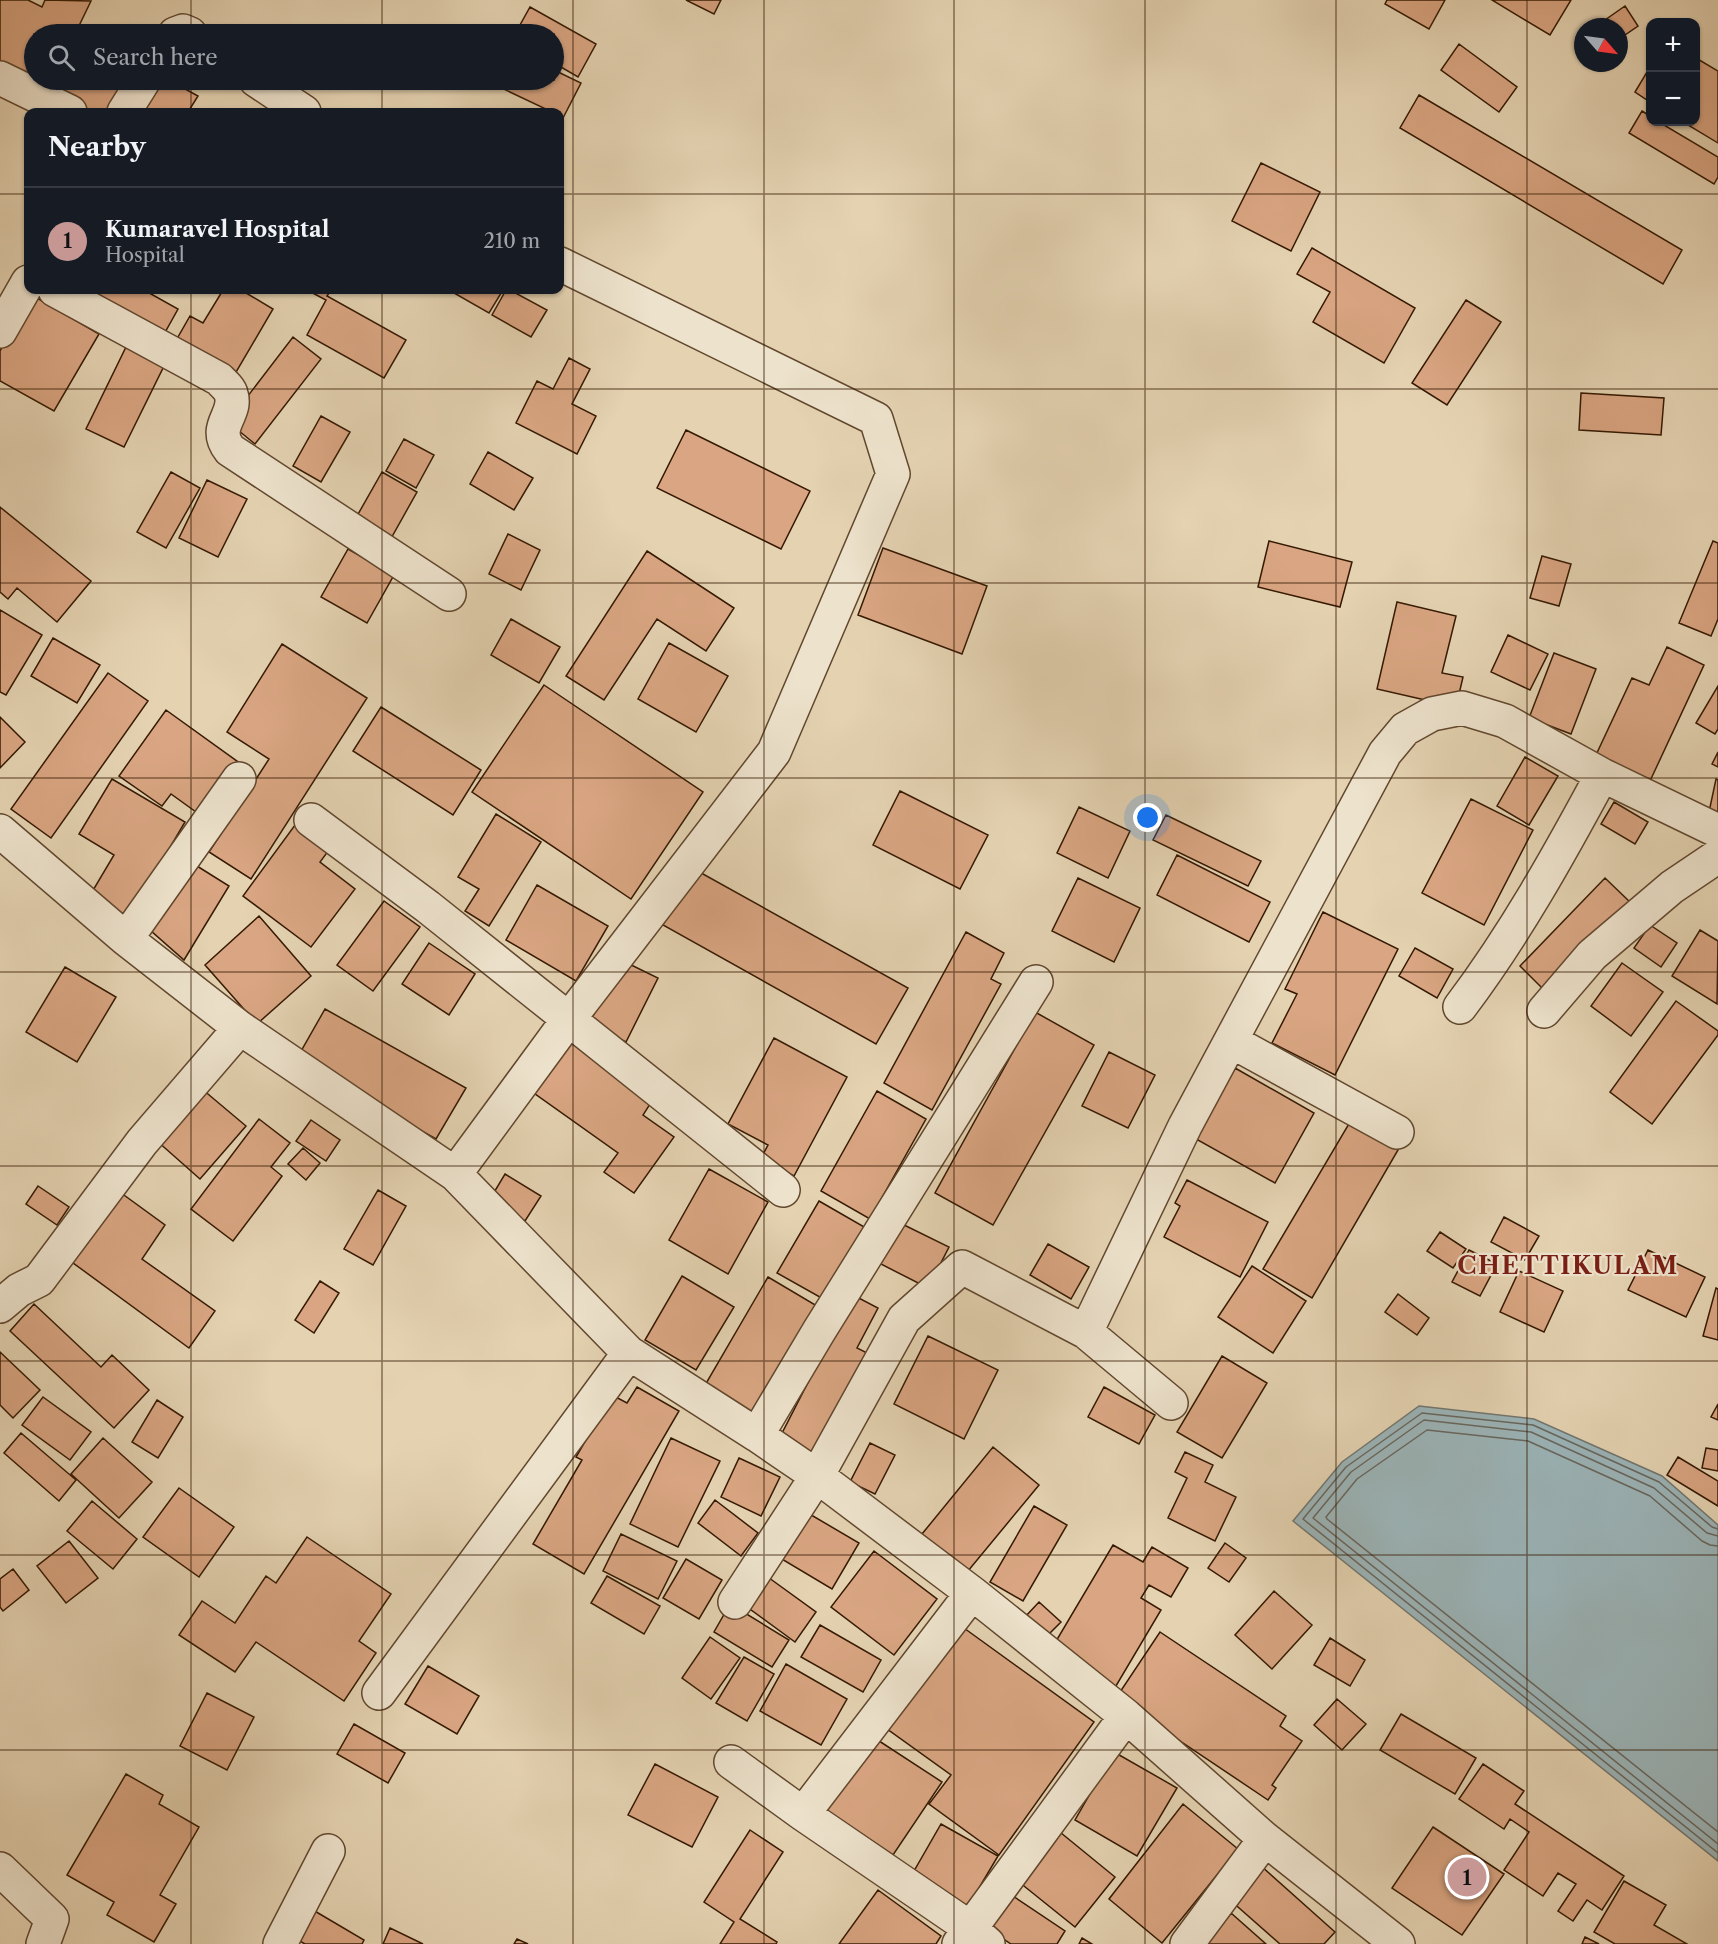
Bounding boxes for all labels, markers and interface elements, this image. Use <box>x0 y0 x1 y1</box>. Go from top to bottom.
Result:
north arrow <box>1574 18 1628 72</box>
map controls <box>1646 18 1700 126</box>
button: + <box>1646 18 1700 72</box>
search box <box>24 24 564 90</box>
icon: search <box>45 41 78 74</box>
text: Search here <box>93 44 218 71</box>
button: − <box>1646 72 1700 126</box>
text: Nearby <box>48 131 146 163</box>
text: Kumaravel Hospital <box>105 216 329 243</box>
text: 1 <box>63 229 72 253</box>
text: 210 m <box>483 229 540 253</box>
text: Hospital <box>105 243 185 267</box>
your location <box>1133 803 1162 832</box>
district label: CHETTIKULAM <box>1457 1251 1679 1280</box>
pin: 1 <box>1448 1854 1486 1900</box>

